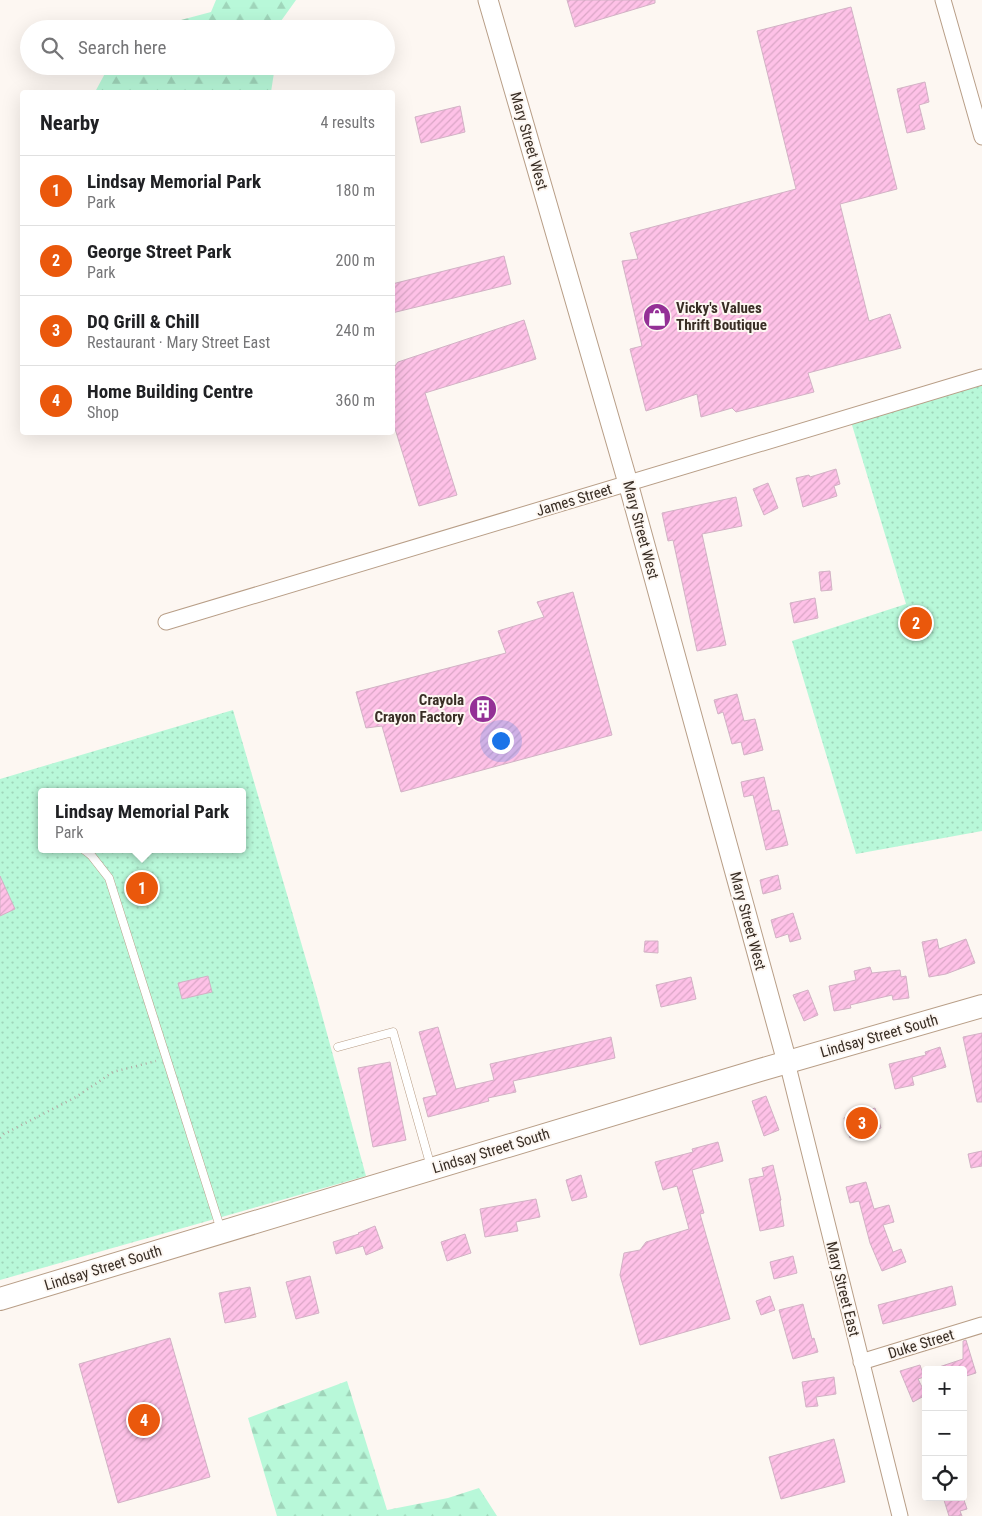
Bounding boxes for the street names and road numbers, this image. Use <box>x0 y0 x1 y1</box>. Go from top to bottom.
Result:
street label: Mary Street West <box>506 90 552 192</box>
street label: Mary Street West <box>619 479 663 581</box>
street label: James Street <box>534 480 614 520</box>
street label: Mary Street West <box>726 870 770 972</box>
street label: Lindsay Street South <box>818 1011 940 1061</box>
street label: Lindsay Street South <box>430 1125 552 1177</box>
street label: Mary Street East <box>822 1240 864 1338</box>
street label: Lindsay Street South <box>42 1242 164 1294</box>
street label: Duke Street <box>886 1325 956 1363</box>

